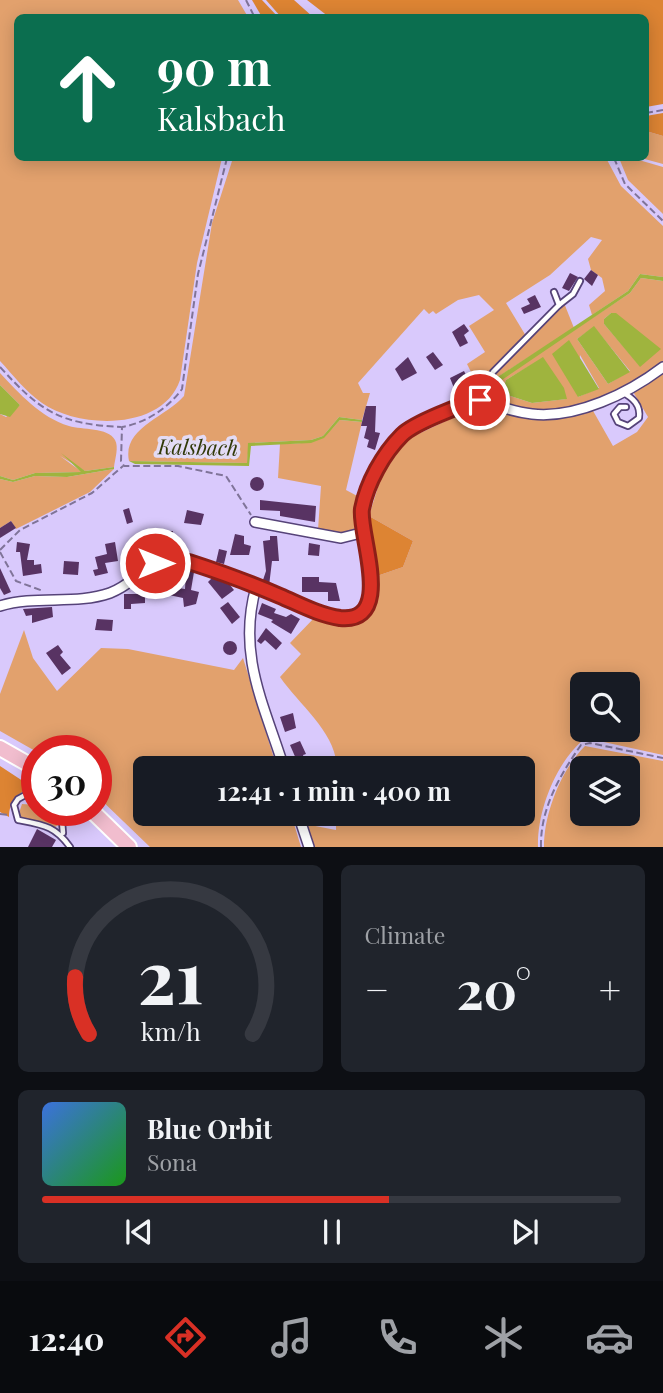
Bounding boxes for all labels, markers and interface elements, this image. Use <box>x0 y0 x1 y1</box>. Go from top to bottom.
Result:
text: 90 m <box>157 33 271 98</box>
icon: ahead <box>42 42 133 133</box>
text: Kalsbach <box>157 96 286 139</box>
pin <box>450 370 510 430</box>
icon: arrive <box>461 381 499 419</box>
water label: Kalsbach <box>157 431 238 461</box>
position arrow <box>118 526 192 600</box>
map controls <box>570 672 640 826</box>
button: search <box>570 672 640 742</box>
speed limit sign: 30 <box>21 735 112 826</box>
button: layers <box>570 756 640 826</box>
text: 12:41 · 1 min · 400 m <box>217 773 451 808</box>
text: Climate <box>365 919 445 950</box>
text: 21 <box>137 926 203 1023</box>
text: 20° <box>456 954 531 1023</box>
text: − <box>365 963 389 1014</box>
text: + <box>599 963 621 1014</box>
text: km/h <box>140 1014 201 1047</box>
text: Blue Orbit <box>147 1111 272 1146</box>
text: Sona <box>147 1146 197 1177</box>
icon: previous <box>120 1213 158 1251</box>
icon: pause <box>313 1213 351 1251</box>
icon: next <box>506 1213 544 1251</box>
icon: directions <box>161 1313 210 1362</box>
icon: music <box>267 1313 316 1362</box>
icon: phone <box>373 1313 422 1362</box>
icon: climate <box>479 1313 528 1362</box>
icon: car <box>585 1313 634 1362</box>
text: 12:40 <box>29 1316 104 1359</box>

